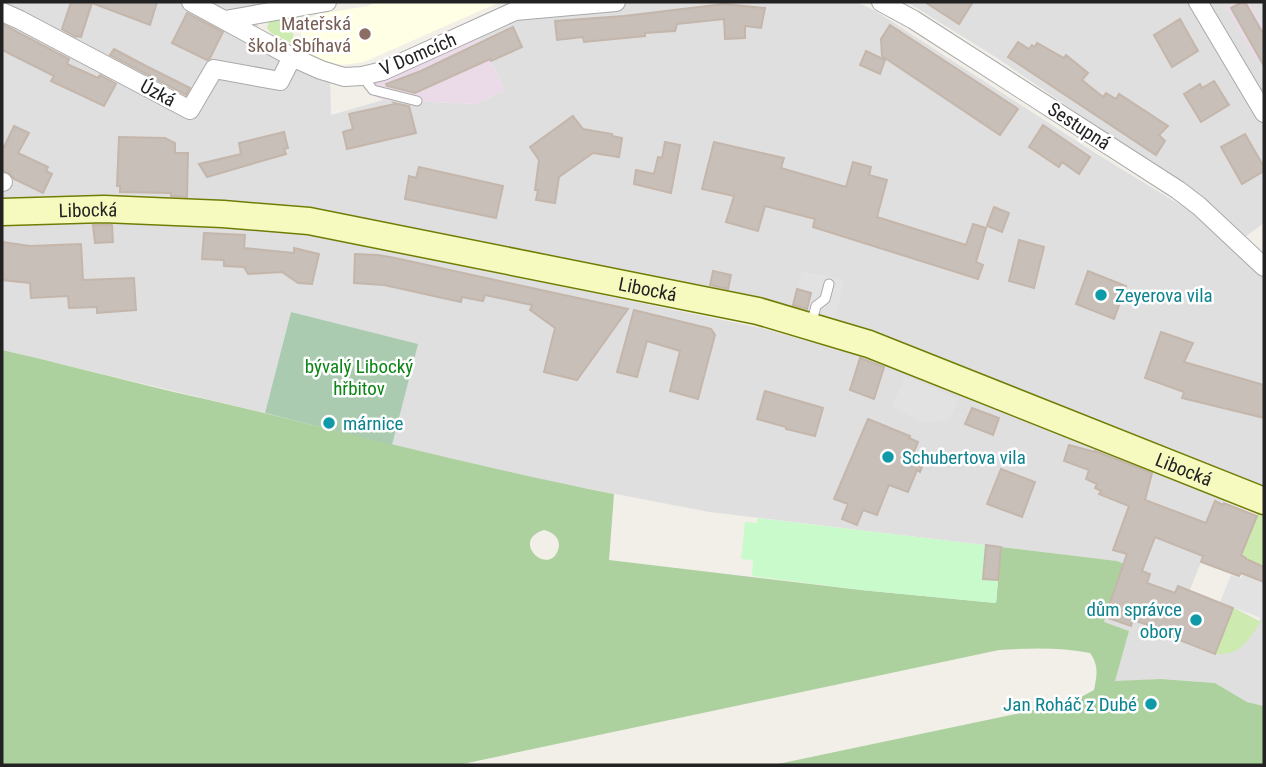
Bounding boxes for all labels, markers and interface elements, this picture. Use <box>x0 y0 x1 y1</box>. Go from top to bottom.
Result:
place label: Mateřská škola Sbíhavá <box>247 12 351 57</box>
marker: Mateřská škola Sbíhavá <box>357 26 373 42</box>
street label: V Domcích <box>376 28 460 80</box>
street label: Úzká <box>136 74 180 112</box>
street label: Sestupná <box>1043 97 1115 155</box>
street label: Libocká <box>58 197 118 222</box>
street label: Libocká <box>617 272 679 306</box>
place label: Zeyerova vila <box>1115 284 1213 307</box>
marker: Zeyerova vila <box>1093 287 1109 303</box>
park label: bývalý Libocký hřbitov <box>305 355 413 400</box>
place label: márnice <box>343 412 404 435</box>
marker: márnice <box>321 415 337 431</box>
place label: Schubertova vila <box>902 446 1026 469</box>
street label: Libocká <box>1152 448 1215 491</box>
marker: Schubertova vila <box>880 449 896 465</box>
place label: dům správce obory <box>1087 598 1182 643</box>
marker: dům správce obory <box>1188 612 1204 628</box>
place label: Jan Roháč z Dubé <box>1003 693 1137 716</box>
marker: Jan Roháč z Dubé <box>1143 696 1159 712</box>

